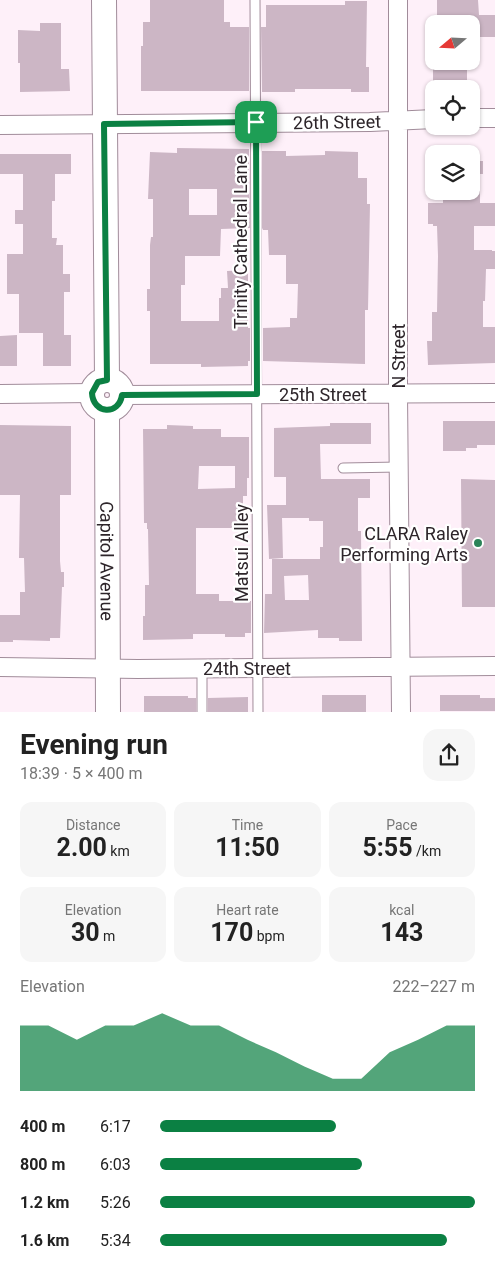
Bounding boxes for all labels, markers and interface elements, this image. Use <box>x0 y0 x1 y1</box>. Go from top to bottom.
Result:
north arrow <box>425 15 480 70</box>
map controls <box>425 15 480 200</box>
button: locate <box>425 80 480 135</box>
pin <box>235 101 277 143</box>
icon: arrive <box>242 108 270 136</box>
street label: 26th Street <box>293 111 381 133</box>
button: layers <box>425 145 480 200</box>
street label: Trinity Cathedral Lane <box>230 155 251 329</box>
street label: N Street <box>388 323 409 388</box>
street label: 25th Street <box>279 384 367 405</box>
street label: Capitol Avenue <box>97 501 118 621</box>
street label: Matsui Alley <box>231 504 252 602</box>
place label: CLARA Raley Performing Arts <box>340 523 468 565</box>
marker: CLARA Raley Performing Arts <box>472 537 484 549</box>
street label: 24th Street <box>203 658 291 679</box>
text: Evening run <box>20 728 168 761</box>
button: share <box>423 729 475 781</box>
text: 18:39 · 5 × 400 m <box>20 764 142 783</box>
text: Distance <box>66 817 120 833</box>
text: Time <box>232 817 263 833</box>
text: Pace <box>386 817 417 833</box>
text: 2.00 <box>57 833 107 862</box>
text: 11:50 <box>215 833 280 862</box>
text: 5:55 <box>362 833 413 862</box>
text: km <box>107 843 130 859</box>
text: /km <box>413 843 441 859</box>
text: Elevation <box>65 902 122 918</box>
text: Heart rate <box>216 902 279 918</box>
text: kcal <box>389 902 414 918</box>
text: 30 <box>71 918 100 947</box>
text: 170 <box>210 918 253 947</box>
text: 143 <box>380 918 423 947</box>
text: m <box>100 928 115 944</box>
text: bpm <box>253 928 285 944</box>
text: Elevation <box>20 977 85 996</box>
text: 222–227 m <box>393 977 475 996</box>
text: 400 m <box>20 1117 65 1136</box>
text: 6:17 <box>100 1117 131 1136</box>
text: 800 m <box>20 1155 65 1174</box>
text: 6:03 <box>100 1155 131 1174</box>
text: 1.2 km <box>20 1193 69 1212</box>
text: 5:26 <box>100 1193 131 1212</box>
text: 1.6 km <box>20 1231 69 1250</box>
text: 5:34 <box>100 1231 131 1250</box>

